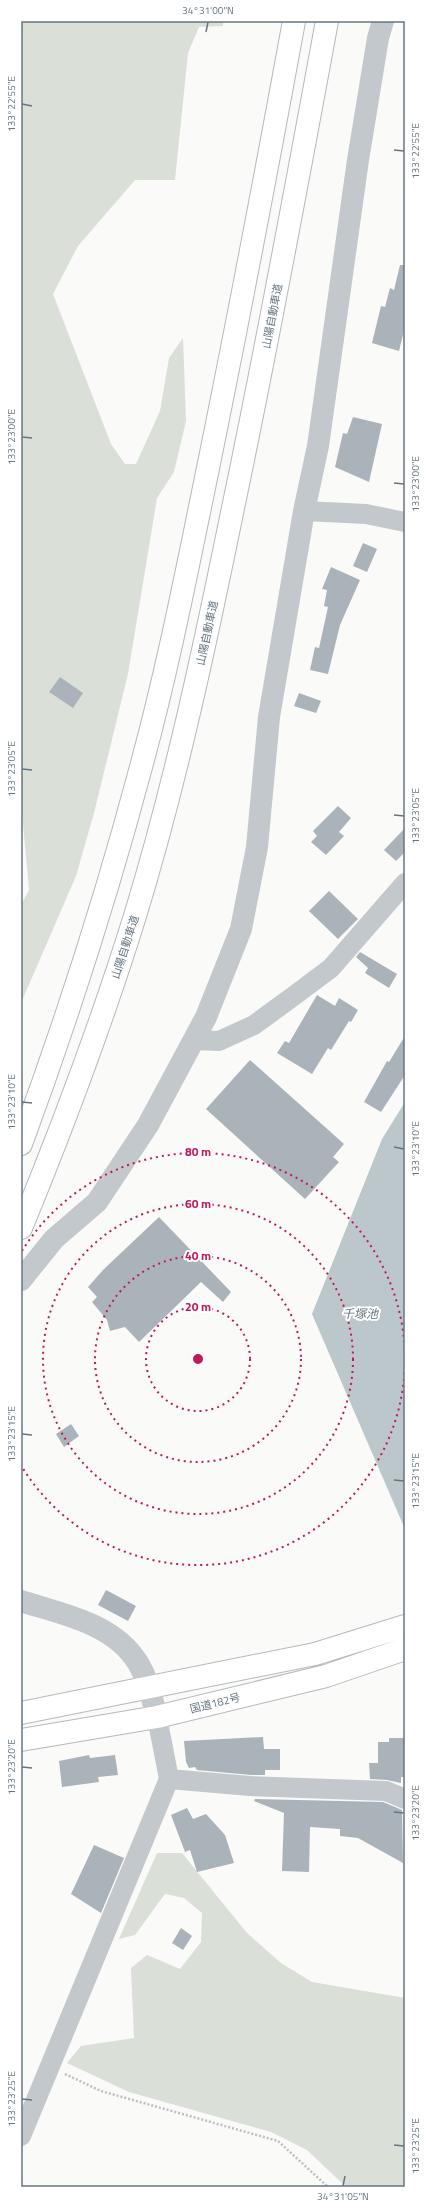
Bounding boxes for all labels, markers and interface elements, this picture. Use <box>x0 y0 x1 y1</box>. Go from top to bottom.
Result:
text: 34°31'00"N <box>182 3 234 18</box>
text: 133°22'55"E <box>4 75 19 132</box>
text: 133°22'55"E <box>408 122 423 179</box>
street label: 山陽自動車道 <box>258 282 286 350</box>
text: 133°23'00"E <box>4 408 19 465</box>
text: 133°23'00"E <box>408 455 423 512</box>
street label: 山陽自動車道 <box>192 599 222 667</box>
text: 133°23'05"E <box>4 740 19 797</box>
text: 133°23'05"E <box>408 787 423 844</box>
street label: 山陽自動車道 <box>107 913 143 981</box>
text: 133°23'10"E <box>4 1073 19 1130</box>
text: 133°23'10"E <box>408 1120 423 1177</box>
text: 80 m <box>185 1142 211 1161</box>
text: 60 m <box>185 1194 211 1213</box>
text: 40 m <box>185 1246 211 1265</box>
text: 20 m <box>185 1297 211 1316</box>
water label: 千塚池 <box>342 1304 379 1323</box>
centre of rings <box>191 1352 205 1366</box>
text: 133°23'15"E <box>4 1405 19 1462</box>
text: 133°23'15"E <box>408 1452 423 1509</box>
street label: 国道182号 <box>188 1689 242 1717</box>
text: 133°23'20"E <box>4 1738 19 1795</box>
text: 133°23'20"E <box>408 1784 423 1841</box>
text: 133°23'25"E <box>4 2070 19 2127</box>
text: 133°23'25"E <box>408 2117 423 2174</box>
text: 34°31'05"N <box>317 2189 369 2204</box>

